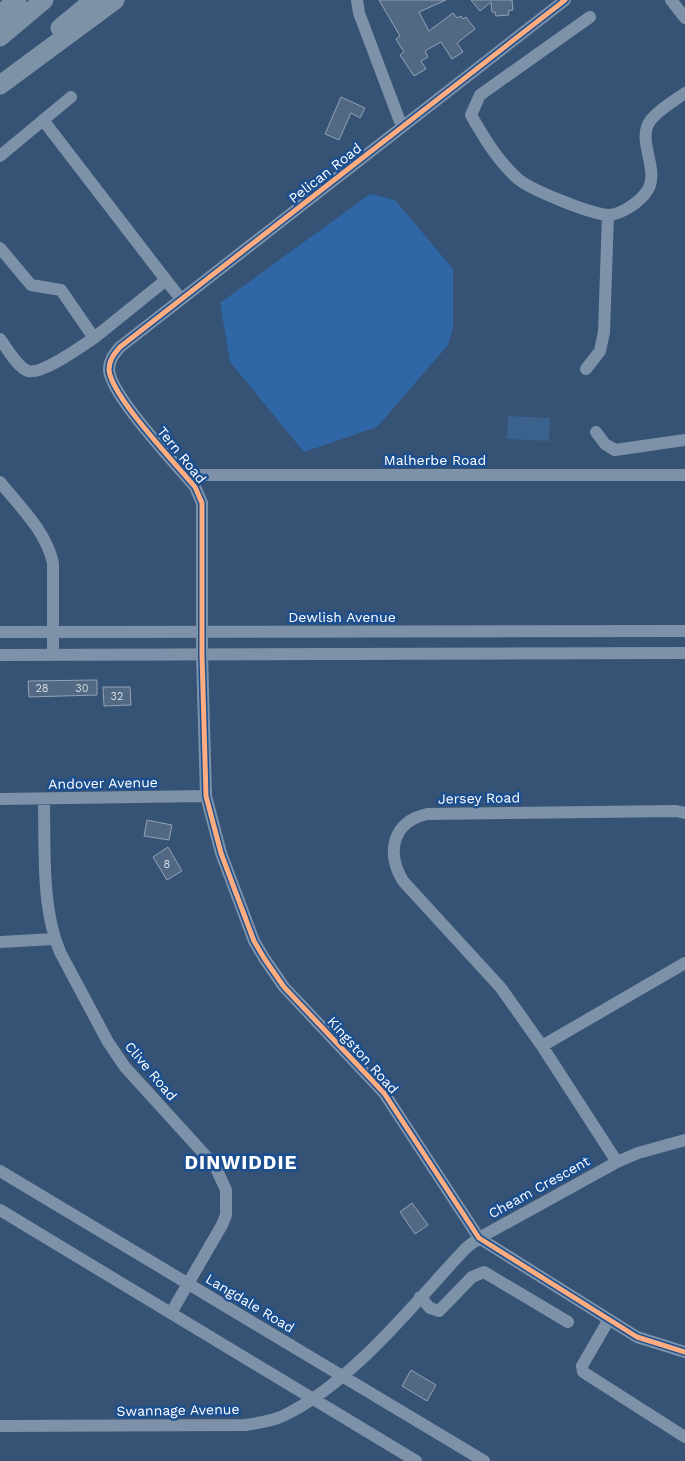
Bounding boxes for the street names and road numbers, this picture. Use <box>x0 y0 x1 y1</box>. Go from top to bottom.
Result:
street label: Pelican Road <box>285 140 365 206</box>
street label: Tern Road <box>154 423 210 487</box>
street label: Malherbe Road <box>384 452 486 468</box>
street label: Dewlish Avenue <box>288 609 396 625</box>
street label: Andover Avenue <box>48 774 158 792</box>
street label: Jersey Road <box>438 789 520 807</box>
street label: Kingston Road <box>324 1013 402 1097</box>
street label: Clive Road <box>122 1038 180 1104</box>
street label: Cheam Crescent <box>486 1152 593 1221</box>
street label: Langdale Road <box>203 1270 297 1336</box>
street label: Swannage Avenue <box>116 1401 240 1419</box>

